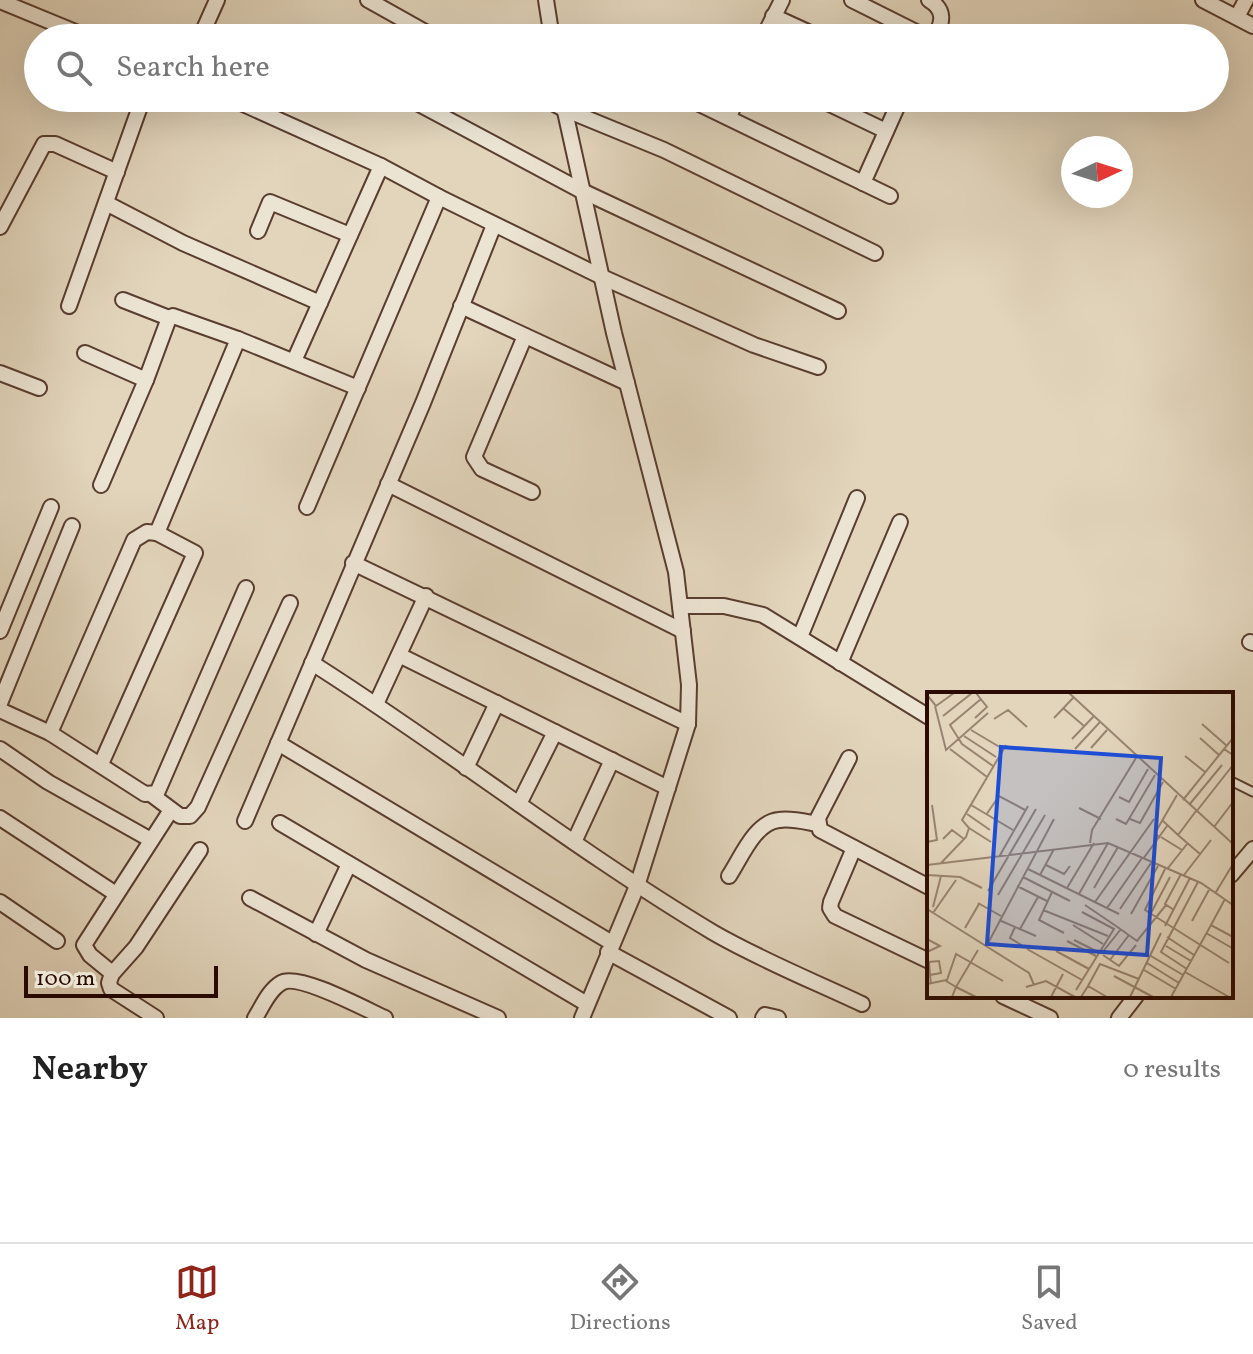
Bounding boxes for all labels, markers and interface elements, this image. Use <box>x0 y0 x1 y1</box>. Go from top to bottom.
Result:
search box <box>24 24 1229 112</box>
icon: search <box>52 46 96 90</box>
text: Search here <box>116 47 270 89</box>
north arrow <box>1061 136 1133 208</box>
inset map <box>927 692 1233 998</box>
scale bar <box>24 962 218 998</box>
text: 100 m <box>36 964 95 995</box>
text: Nearby <box>32 1047 148 1094</box>
text: 0 results <box>1123 1052 1221 1088</box>
tab: Map <box>175 1260 219 1339</box>
tab: Directions <box>570 1260 671 1339</box>
tab: Saved <box>1021 1260 1078 1339</box>

